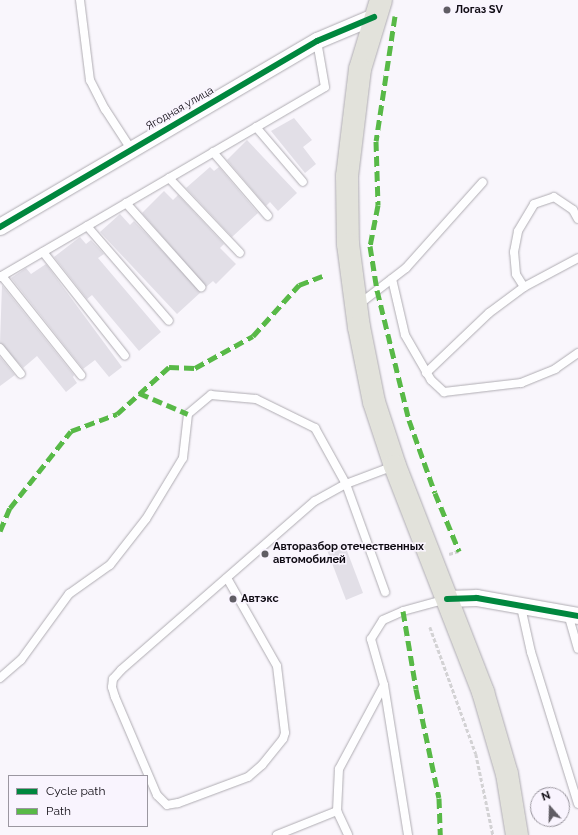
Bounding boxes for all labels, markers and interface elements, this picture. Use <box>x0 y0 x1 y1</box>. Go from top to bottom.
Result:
place label: Логаз SV <box>455 3 503 17</box>
marker: Логаз SV <box>442 5 452 15</box>
street label: Ягодная улица <box>144 84 216 134</box>
place label: Авторазбор отечественных автомобилей <box>273 541 424 567</box>
marker: Авторазбор отечественных автомобилей <box>260 549 270 559</box>
place label: Автэкс <box>241 592 279 606</box>
marker: Автэкс <box>228 594 238 604</box>
legend <box>8 775 148 827</box>
text: Cycle path <box>46 784 105 798</box>
north arrow <box>530 787 570 827</box>
text: N <box>540 789 552 804</box>
text: Path <box>46 804 71 818</box>

